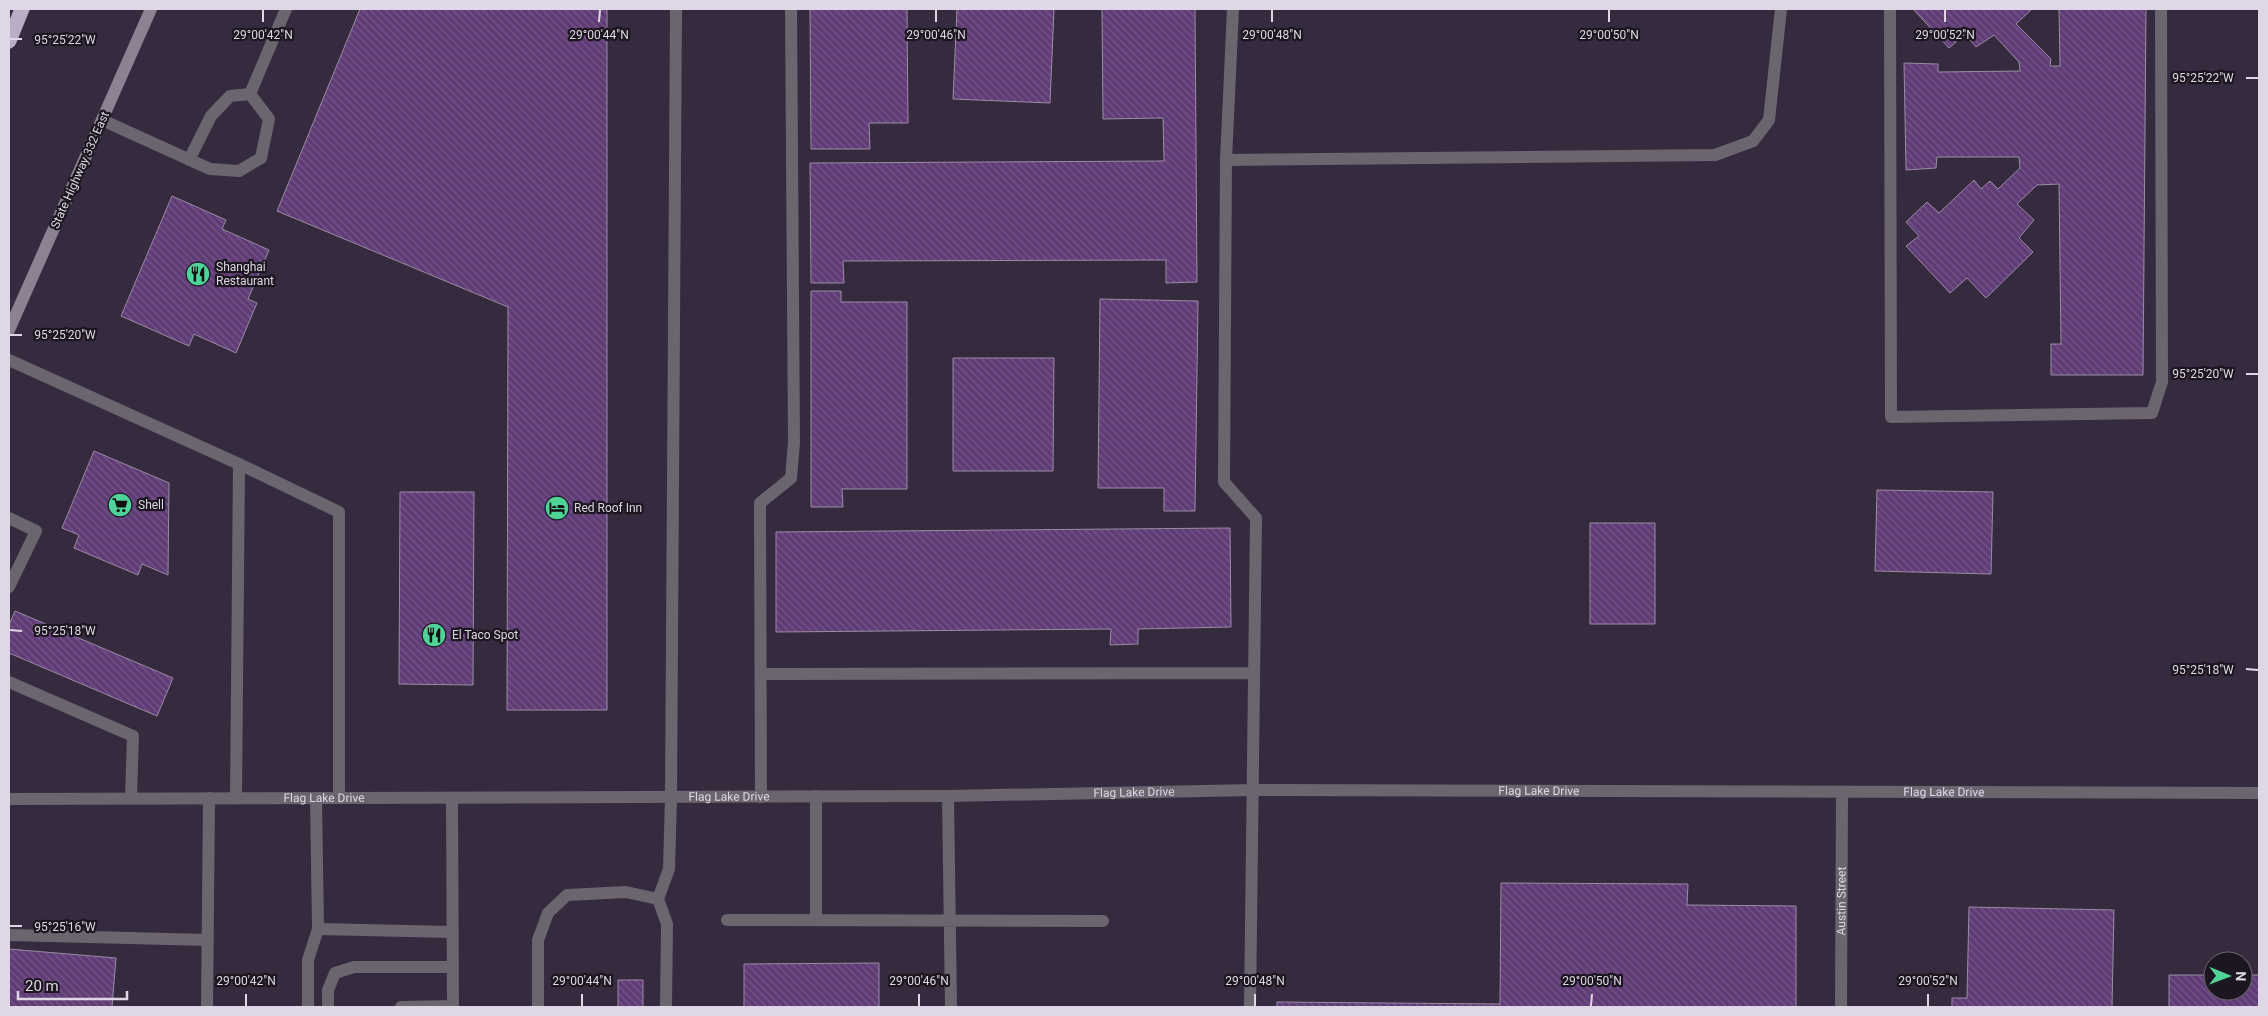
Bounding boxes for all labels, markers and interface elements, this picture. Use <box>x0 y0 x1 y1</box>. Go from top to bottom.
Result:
text: 29°00'42"N <box>233 28 293 42</box>
text: 29°00'44"N <box>569 28 629 42</box>
text: 29°00'46"N <box>906 28 966 42</box>
text: 29°00'48"N <box>1242 28 1302 42</box>
text: 29°00'50"N <box>1579 28 1639 42</box>
text: 29°00'52"N <box>1915 28 1975 42</box>
text: 95°25'22"W <box>34 33 96 47</box>
text: 95°25'22"W <box>2172 71 2234 85</box>
street label: State Highway 332 East <box>48 109 112 231</box>
place label: Shanghai Restaurant <box>216 260 274 288</box>
restaurant icon: Shanghai Restaurant <box>185 261 211 287</box>
text: 95°25'20"W <box>34 328 96 342</box>
text: 95°25'20"W <box>2172 367 2234 381</box>
supermarket icon: Shell <box>107 492 133 518</box>
hotel icon: Red Roof Inn <box>544 495 570 521</box>
place label: Shell <box>138 498 164 512</box>
place label: Red Roof Inn <box>574 501 642 515</box>
restaurant icon: El Taco Spot <box>421 622 447 648</box>
text: 95°25'18"W <box>34 624 96 638</box>
place label: El Taco Spot <box>452 628 518 642</box>
text: 95°25'18"W <box>2172 663 2234 677</box>
street label: Flag Lake Drive <box>1498 784 1580 798</box>
street label: Flag Lake Drive <box>1093 785 1175 800</box>
street label: Flag Lake Drive <box>1903 785 1985 799</box>
street label: Flag Lake Drive <box>688 790 770 804</box>
street label: Flag Lake Drive <box>283 791 365 805</box>
street label: Austin Street <box>1834 867 1849 935</box>
text: 95°25'16"W <box>34 920 96 934</box>
north arrow <box>2203 951 2253 1001</box>
scale bar <box>18 968 126 1000</box>
text: N <box>2233 971 2249 981</box>
text: 29°00'42"N <box>216 974 276 988</box>
text: 29°00'44"N <box>552 974 612 988</box>
text: 29°00'46"N <box>889 974 949 988</box>
text: 29°00'48"N <box>1225 974 1285 988</box>
text: 29°00'50"N <box>1562 974 1622 988</box>
text: 29°00'52"N <box>1898 974 1958 988</box>
text: 20 m <box>25 977 59 995</box>

